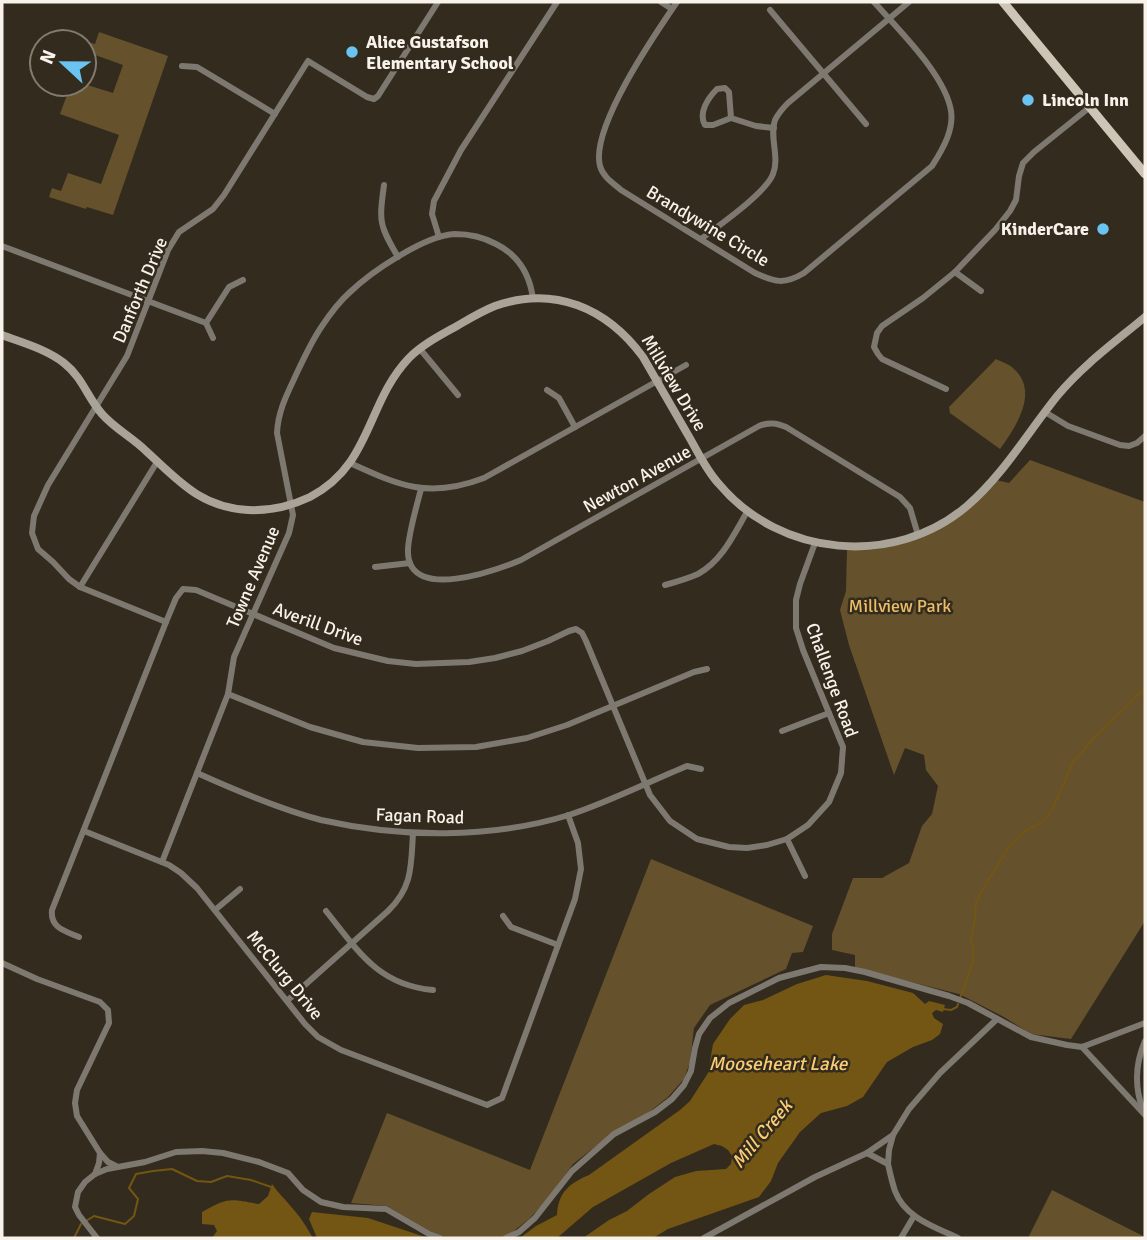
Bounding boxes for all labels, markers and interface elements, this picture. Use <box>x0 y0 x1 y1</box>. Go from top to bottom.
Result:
north arrow <box>28 28 98 98</box>
place label: Alice Gustafson Elementary School <box>366 31 514 74</box>
marker: Alice Gustafson Elementary School <box>344 44 360 60</box>
text: N <box>35 46 62 68</box>
place label: Lincoln Inn <box>1042 89 1129 111</box>
marker: Lincoln Inn <box>1020 92 1036 108</box>
street label: Brandywine Circle <box>643 181 773 271</box>
place label: KinderCare <box>1001 218 1089 240</box>
marker: KinderCare <box>1095 221 1111 237</box>
street label: Danforth Drive <box>108 234 172 346</box>
street label: Millview Drive <box>637 331 711 435</box>
street label: Newton Avenue <box>579 440 695 518</box>
street label: Towne Avenue <box>222 523 284 631</box>
park label: Millview Park <box>849 595 951 617</box>
street label: Averill Drive <box>270 598 366 650</box>
street label: Challenge Road <box>801 620 863 740</box>
street label: Fagan Road <box>375 803 465 829</box>
street label: McClurg Drive <box>242 926 328 1024</box>
water label: Mooseheart Lake <box>709 1052 849 1076</box>
water label: Mill Creek <box>726 1094 799 1173</box>

